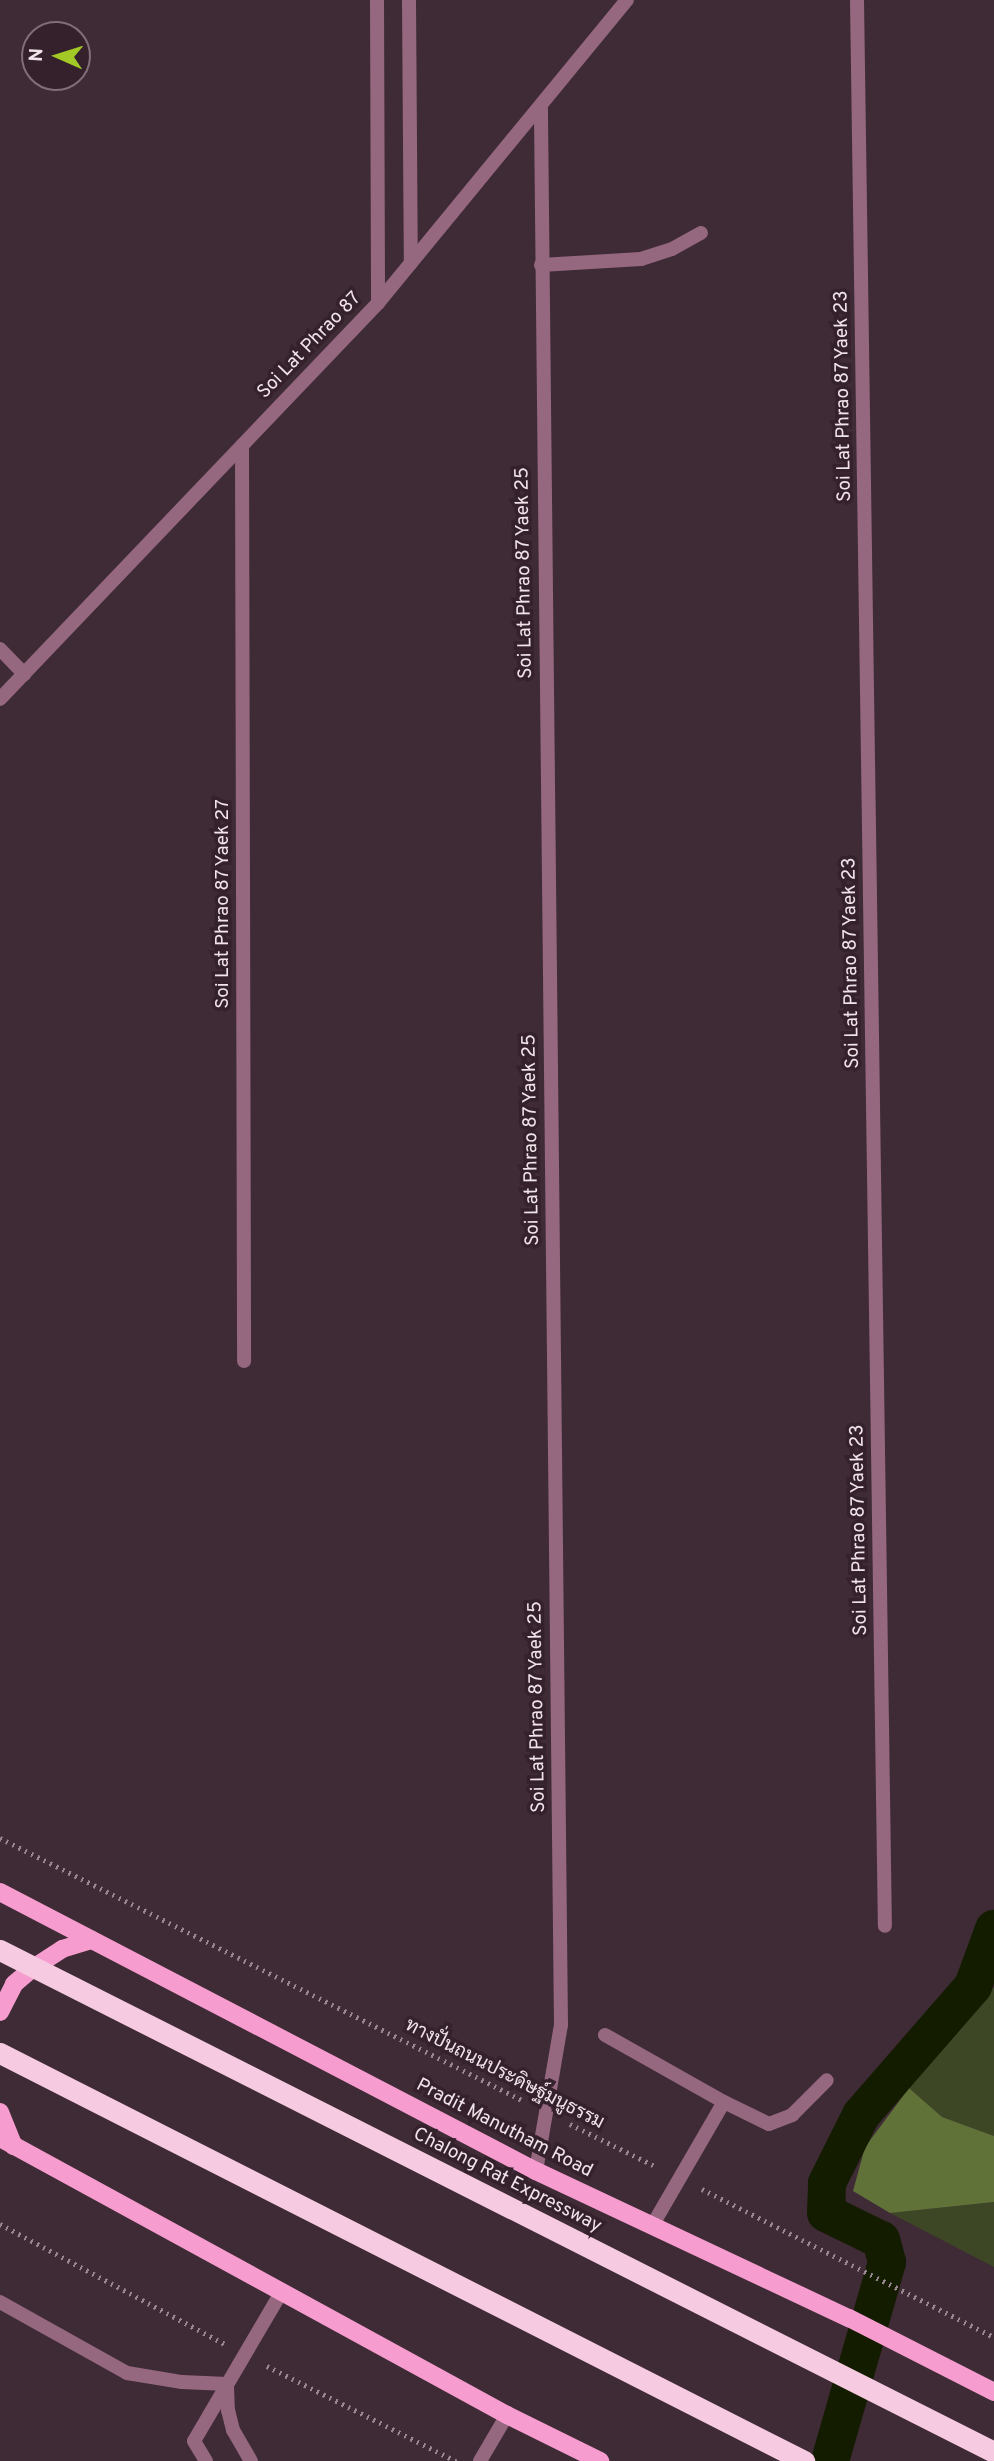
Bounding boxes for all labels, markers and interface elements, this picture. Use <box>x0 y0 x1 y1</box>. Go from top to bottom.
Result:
north arrow <box>21 21 91 91</box>
text: N <box>25 48 49 62</box>
street label: Soi Lat Phrao 87 <box>253 288 367 404</box>
street label: Soi Lat Phrao 87 Yaek 23 <box>831 289 857 503</box>
street label: Soi Lat Phrao 87 Yaek 25 <box>512 466 538 680</box>
street label: Soi Lat Phrao 87 Yaek 27 <box>213 798 235 1010</box>
street label: Soi Lat Phrao 87 Yaek 23 <box>839 856 865 1070</box>
street label: Soi Lat Phrao 87 Yaek 25 <box>519 1033 545 1247</box>
street label: Soi Lat Phrao 87 Yaek 23 <box>847 1423 873 1637</box>
street label: Soi Lat Phrao 87 Yaek 25 <box>525 1600 551 1814</box>
street label: ทางปั่นถนนประดิษฐ์มนูธรรม <box>401 2015 607 2135</box>
street label: Pradit Manutham Road <box>412 2075 596 2183</box>
street label: Chalong Rat Expressway <box>409 2124 605 2238</box>

